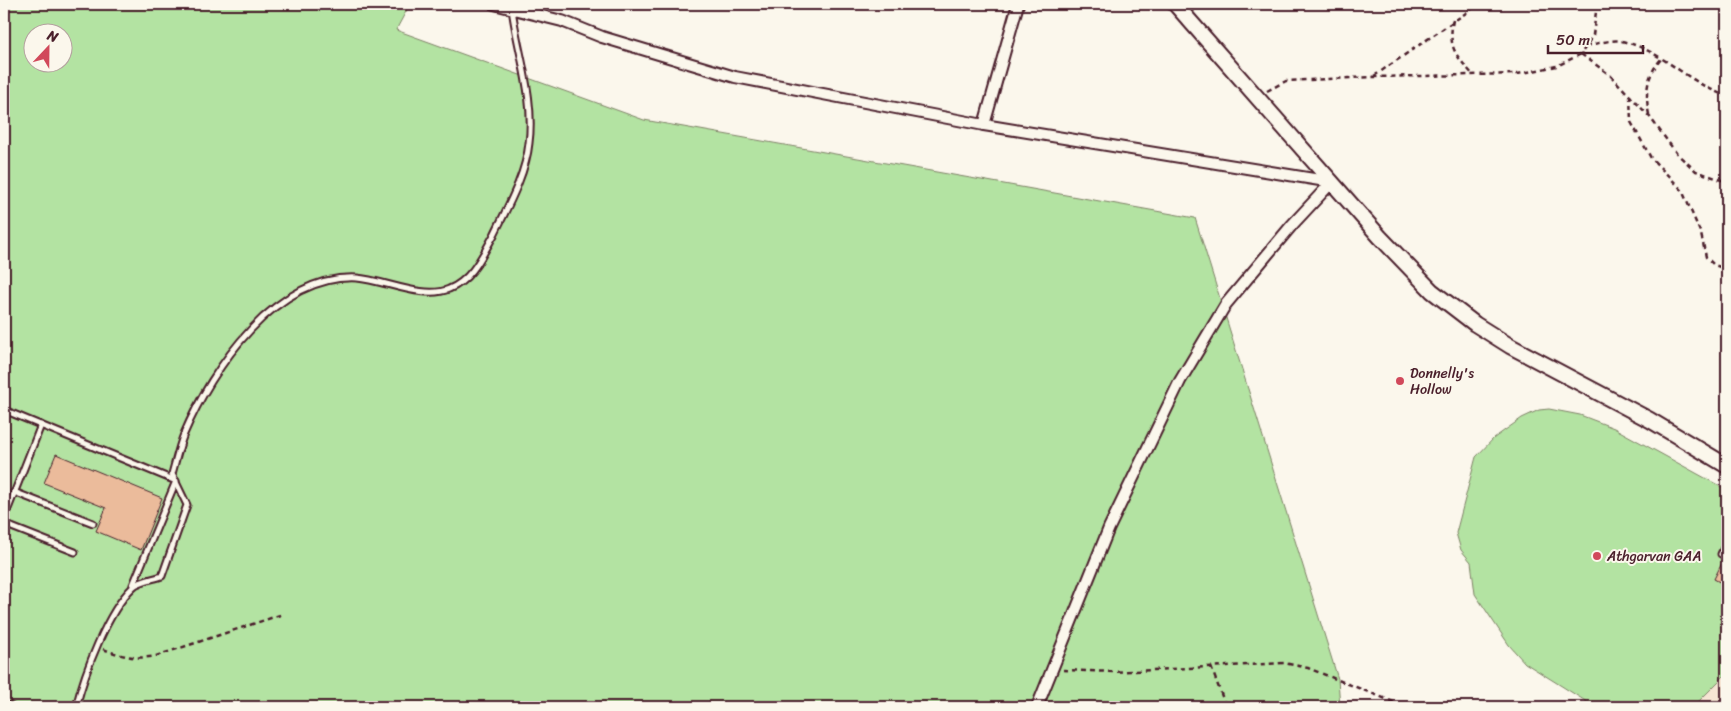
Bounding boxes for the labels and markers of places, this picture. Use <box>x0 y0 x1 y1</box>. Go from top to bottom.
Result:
place label: Donnelly's Hollow <box>1410 361 1474 402</box>
marker: Donnelly's Hollow <box>1394 375 1406 387</box>
place label: Athgarvan GAA <box>1606 544 1701 569</box>
marker: Athgarvan GAA <box>1591 550 1603 562</box>

